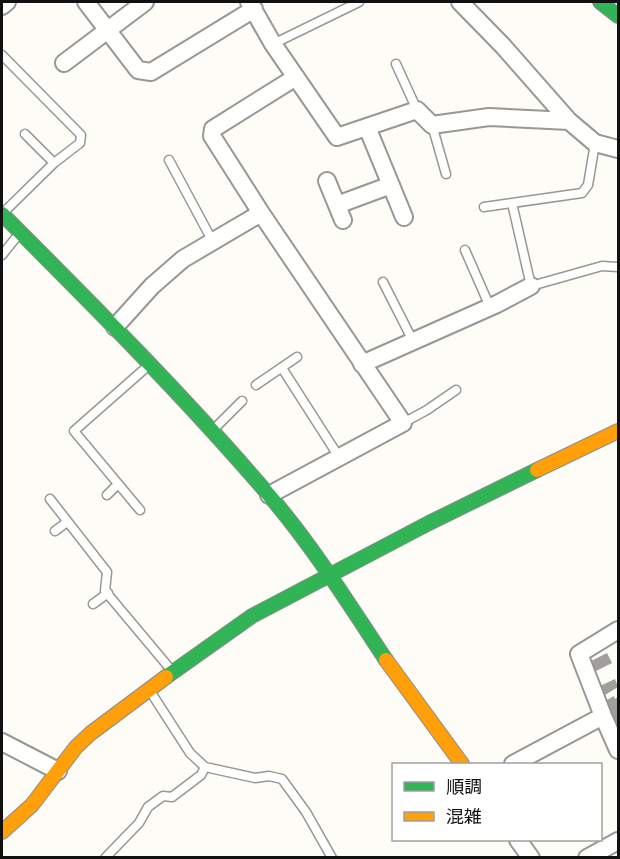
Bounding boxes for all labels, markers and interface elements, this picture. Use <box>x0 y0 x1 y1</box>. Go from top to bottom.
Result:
legend <box>392 763 602 841</box>
text: 順調 <box>446 776 482 798</box>
text: 混雑 <box>446 806 482 828</box>

